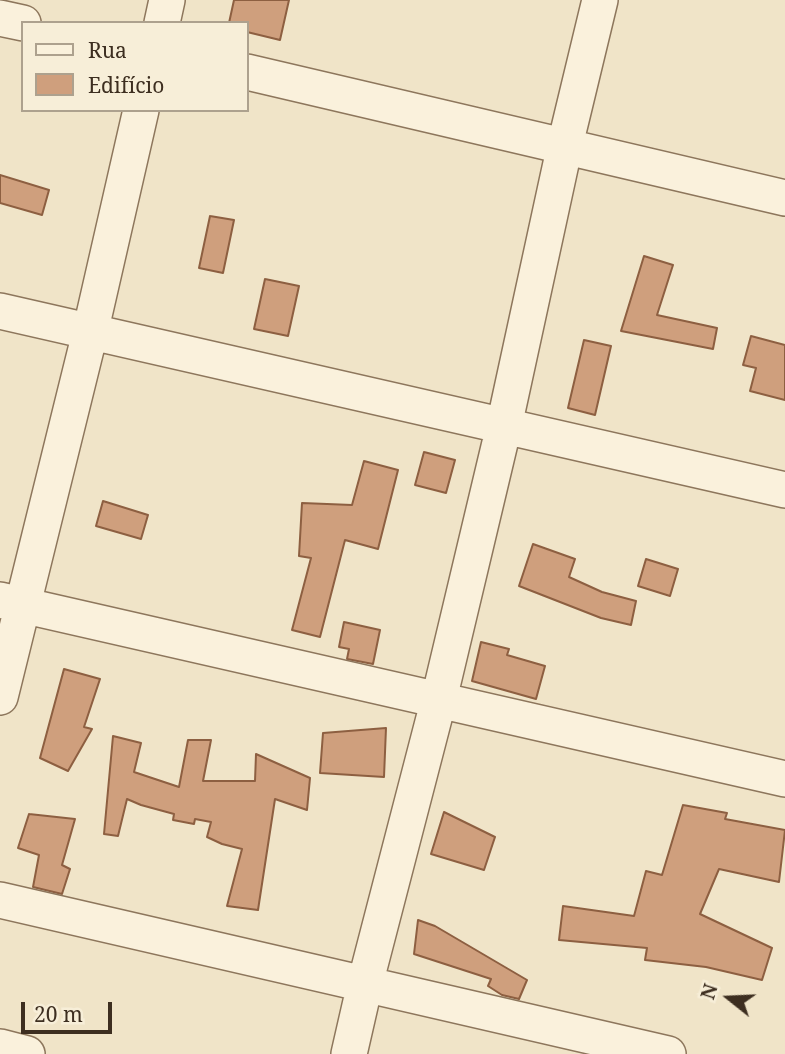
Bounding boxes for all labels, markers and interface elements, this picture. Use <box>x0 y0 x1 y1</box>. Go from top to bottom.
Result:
legend <box>21 21 248 112</box>
text: Rua <box>88 36 127 64</box>
text: Edifício <box>88 71 164 99</box>
north arrow <box>694 963 764 1033</box>
text: N <box>694 980 724 1003</box>
scale bar <box>24 988 116 1032</box>
text: 20 m <box>34 1000 83 1028</box>

